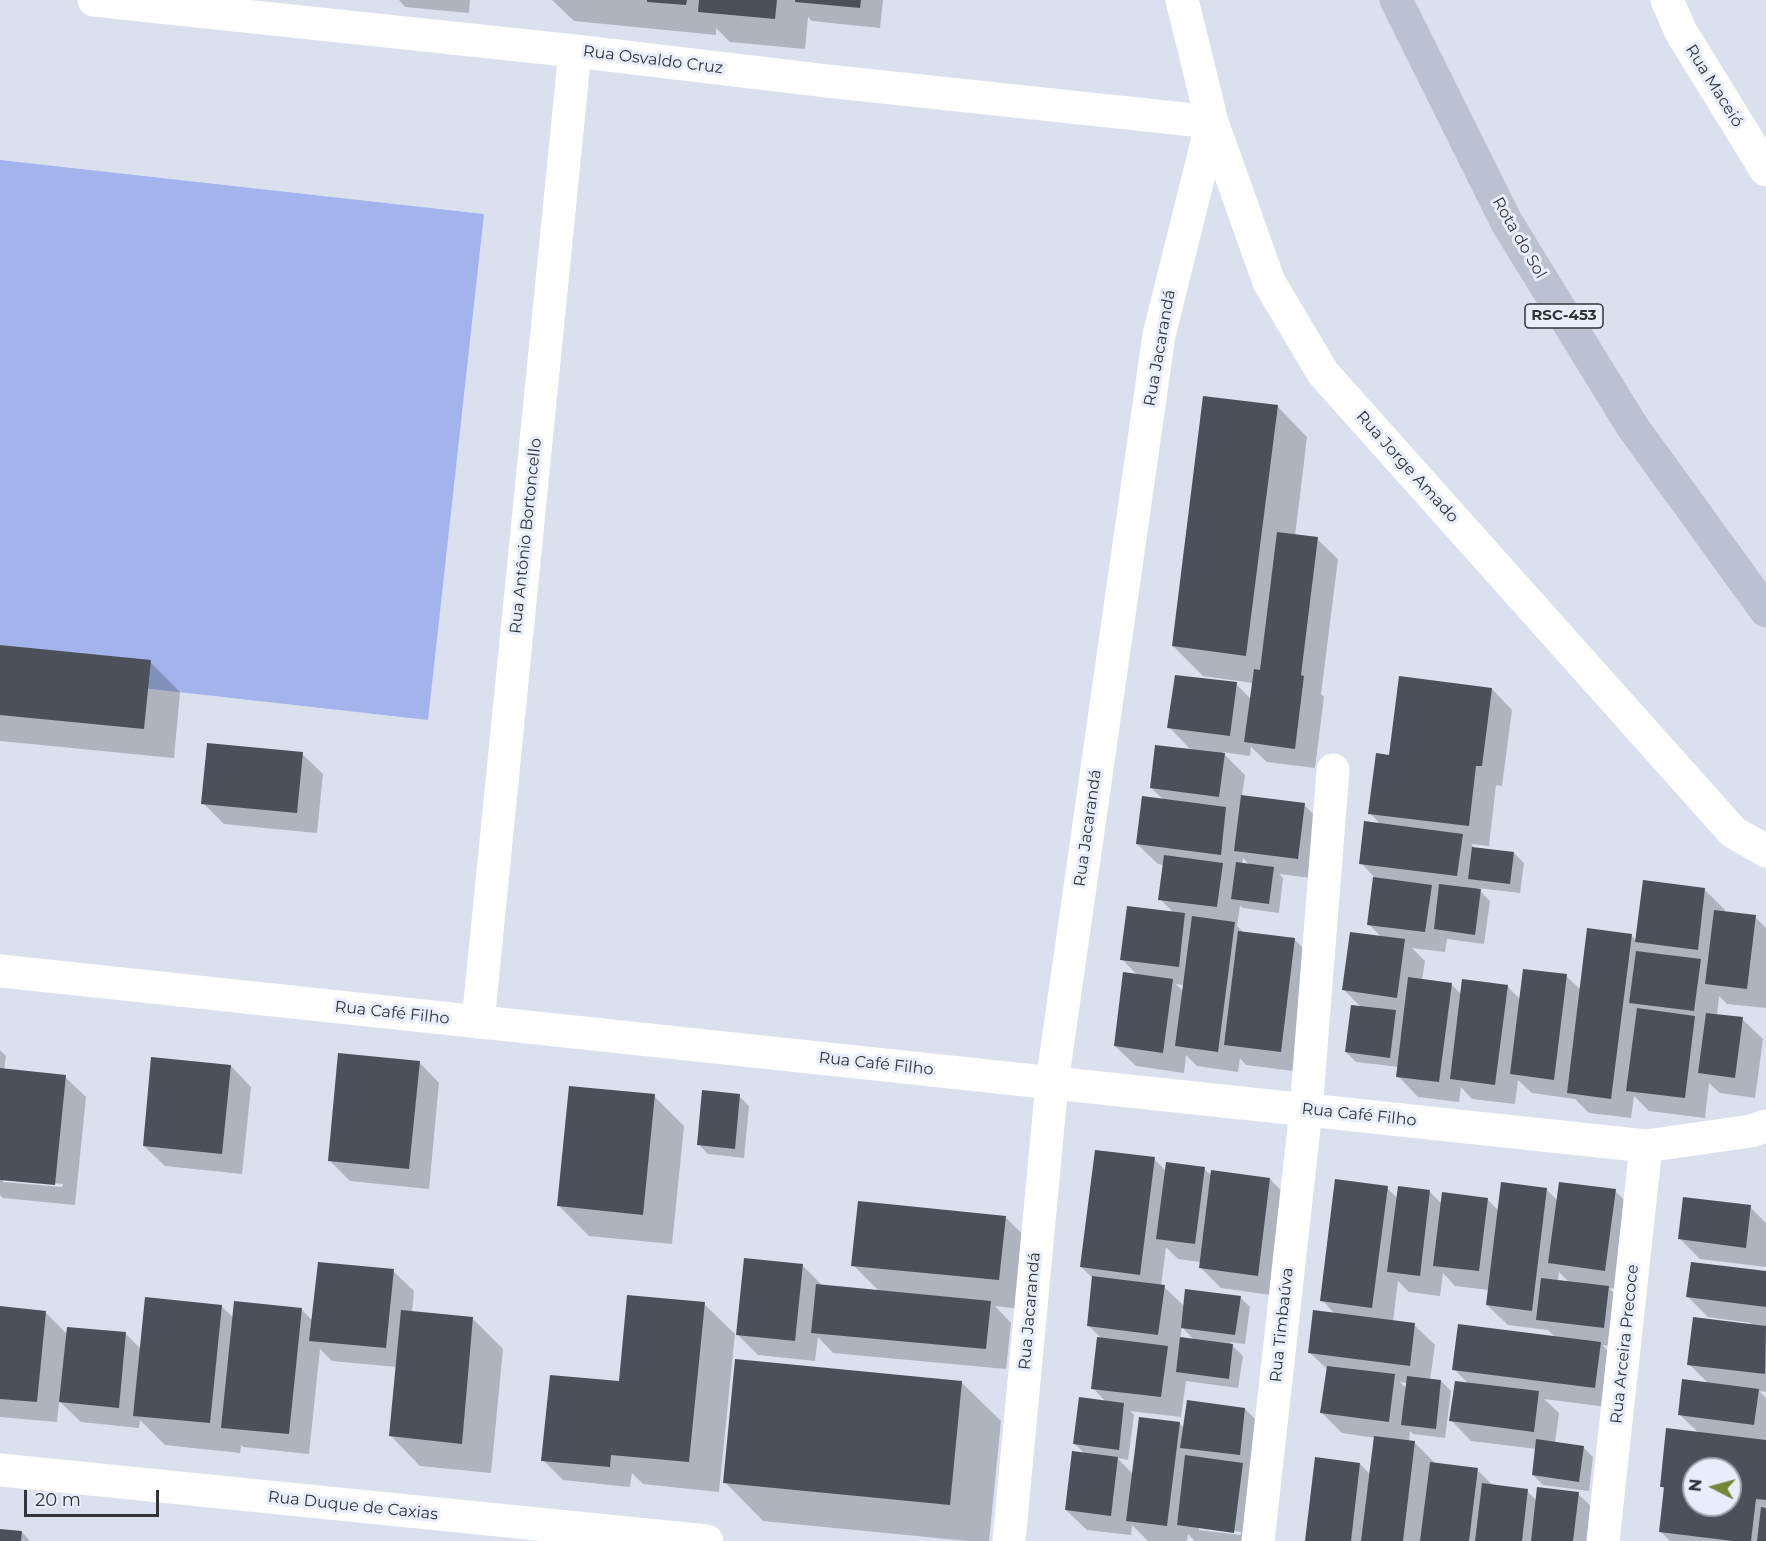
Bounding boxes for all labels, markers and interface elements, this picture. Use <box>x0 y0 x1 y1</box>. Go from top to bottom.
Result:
street label: Rua Maceió <box>1681 41 1747 131</box>
street label: Rua Osvaldo Cruz <box>582 42 724 78</box>
street label: Rota do Sol <box>1488 194 1550 282</box>
street label: Rua Jacarandá <box>1140 288 1180 408</box>
road number: RSC-453 <box>1525 304 1603 328</box>
street label: Rua Jorge Amado <box>1352 407 1462 527</box>
street label: Rua Antônio Bortoncello <box>506 437 546 635</box>
street label: Rua Jacarandá <box>1070 768 1106 888</box>
street label: Rua Café Filho <box>334 997 450 1029</box>
street label: Rua Café Filho <box>818 1048 934 1080</box>
street label: Rua Café Filho <box>1301 1099 1417 1131</box>
street label: Rua Jacarandá <box>1015 1251 1045 1371</box>
street label: Rua Arceira Precoce <box>1607 1263 1643 1425</box>
street label: Rua Timbaúva <box>1266 1267 1298 1383</box>
north arrow <box>1682 1457 1742 1517</box>
scale bar <box>27 1478 162 1516</box>
text: N <box>1685 1478 1706 1493</box>
street label: Rua Duque de Caxias <box>267 1488 439 1524</box>
text: 20 m <box>35 1489 81 1511</box>

